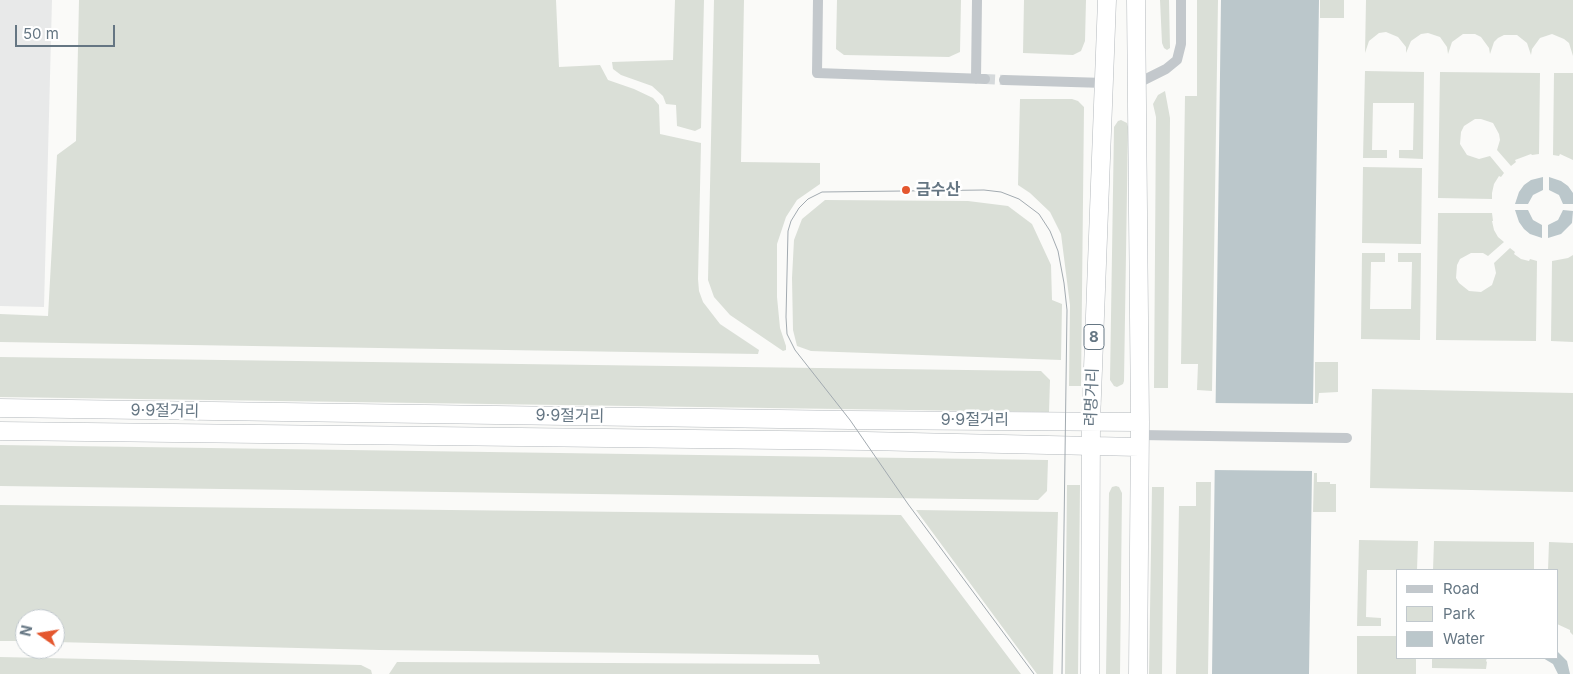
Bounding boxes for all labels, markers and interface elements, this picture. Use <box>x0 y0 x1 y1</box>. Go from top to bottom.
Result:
scale bar <box>18 15 118 47</box>
text: 50 m <box>23 24 59 43</box>
place label: 금수산 <box>916 180 960 200</box>
marker: 금수산 <box>900 184 912 196</box>
road number: 8 <box>1084 324 1104 350</box>
street label: 려명거리 <box>1081 367 1103 427</box>
street label: 9·9절거리 <box>131 401 199 421</box>
street label: 9·9절거리 <box>536 406 604 426</box>
street label: 9·9절거리 <box>941 410 1009 430</box>
legend <box>1396 569 1558 659</box>
text: Road <box>1443 579 1479 598</box>
text: Park <box>1443 604 1475 623</box>
north arrow <box>15 609 65 659</box>
text: N <box>16 624 35 638</box>
text: Water <box>1443 629 1485 648</box>

